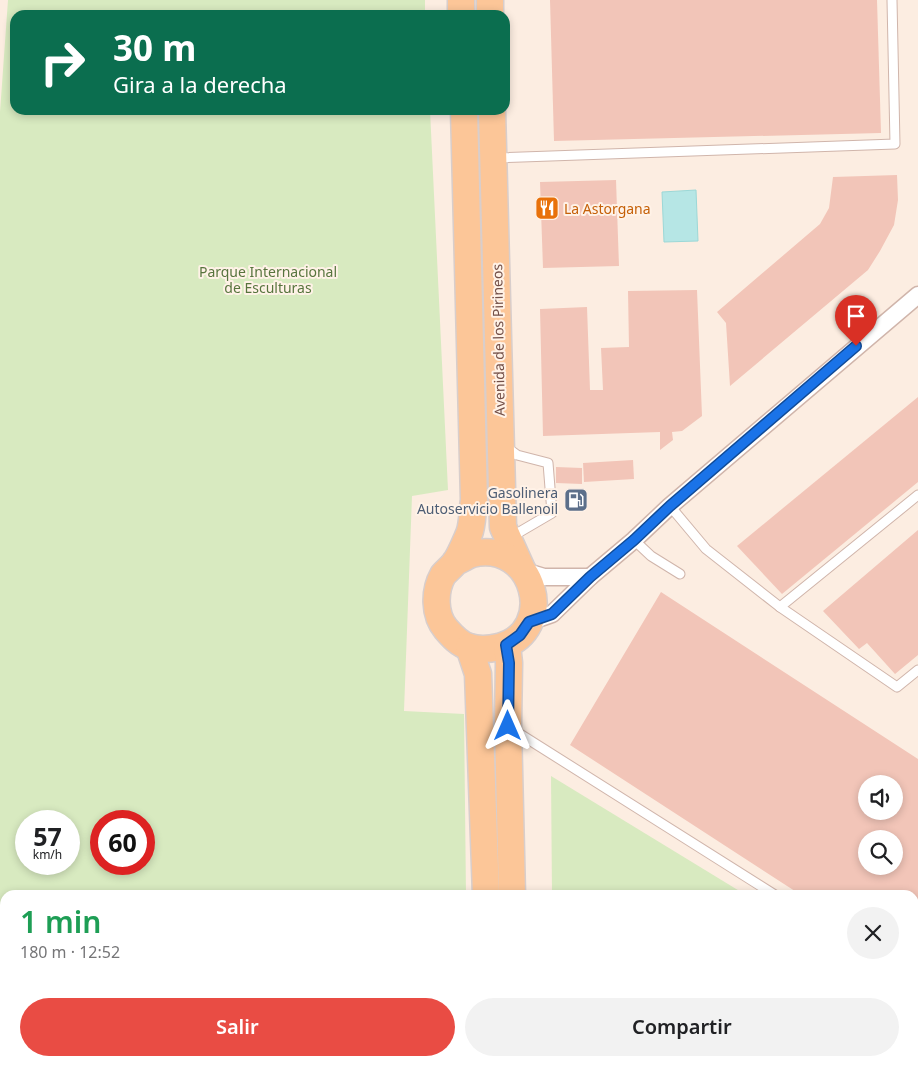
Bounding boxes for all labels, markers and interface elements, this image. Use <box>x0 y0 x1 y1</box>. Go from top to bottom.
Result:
text: 30 m <box>113 24 196 71</box>
icon: right <box>30 30 95 95</box>
text: Gira a la derecha <box>113 69 287 99</box>
restaurant icon: La Astorgana <box>534 195 560 221</box>
place label: La Astorgana <box>564 199 651 218</box>
park label: Parque Internacional de Esculturas <box>199 262 337 297</box>
street label: Avenida de los Pirineos <box>487 264 509 416</box>
pin <box>835 295 877 346</box>
icon: arrive <box>842 302 870 330</box>
place label: Gasolinera Autoservicio Ballenoil <box>417 483 558 518</box>
fuel station icon: Gasolinera Autoservicio Ballenoil <box>563 487 589 513</box>
position arrow <box>481 699 533 751</box>
map controls <box>858 775 903 875</box>
button: sound <box>858 775 903 820</box>
speed limit sign: 60 <box>90 810 155 875</box>
text: 57 <box>33 819 62 853</box>
button: search <box>858 830 903 875</box>
text: km/h <box>33 846 62 863</box>
text: 1 min <box>20 901 101 942</box>
button: close <box>847 907 899 959</box>
text: 180 m · 12:52 <box>20 941 120 963</box>
button: Salir <box>20 998 455 1056</box>
button: Compartir <box>465 998 899 1056</box>

